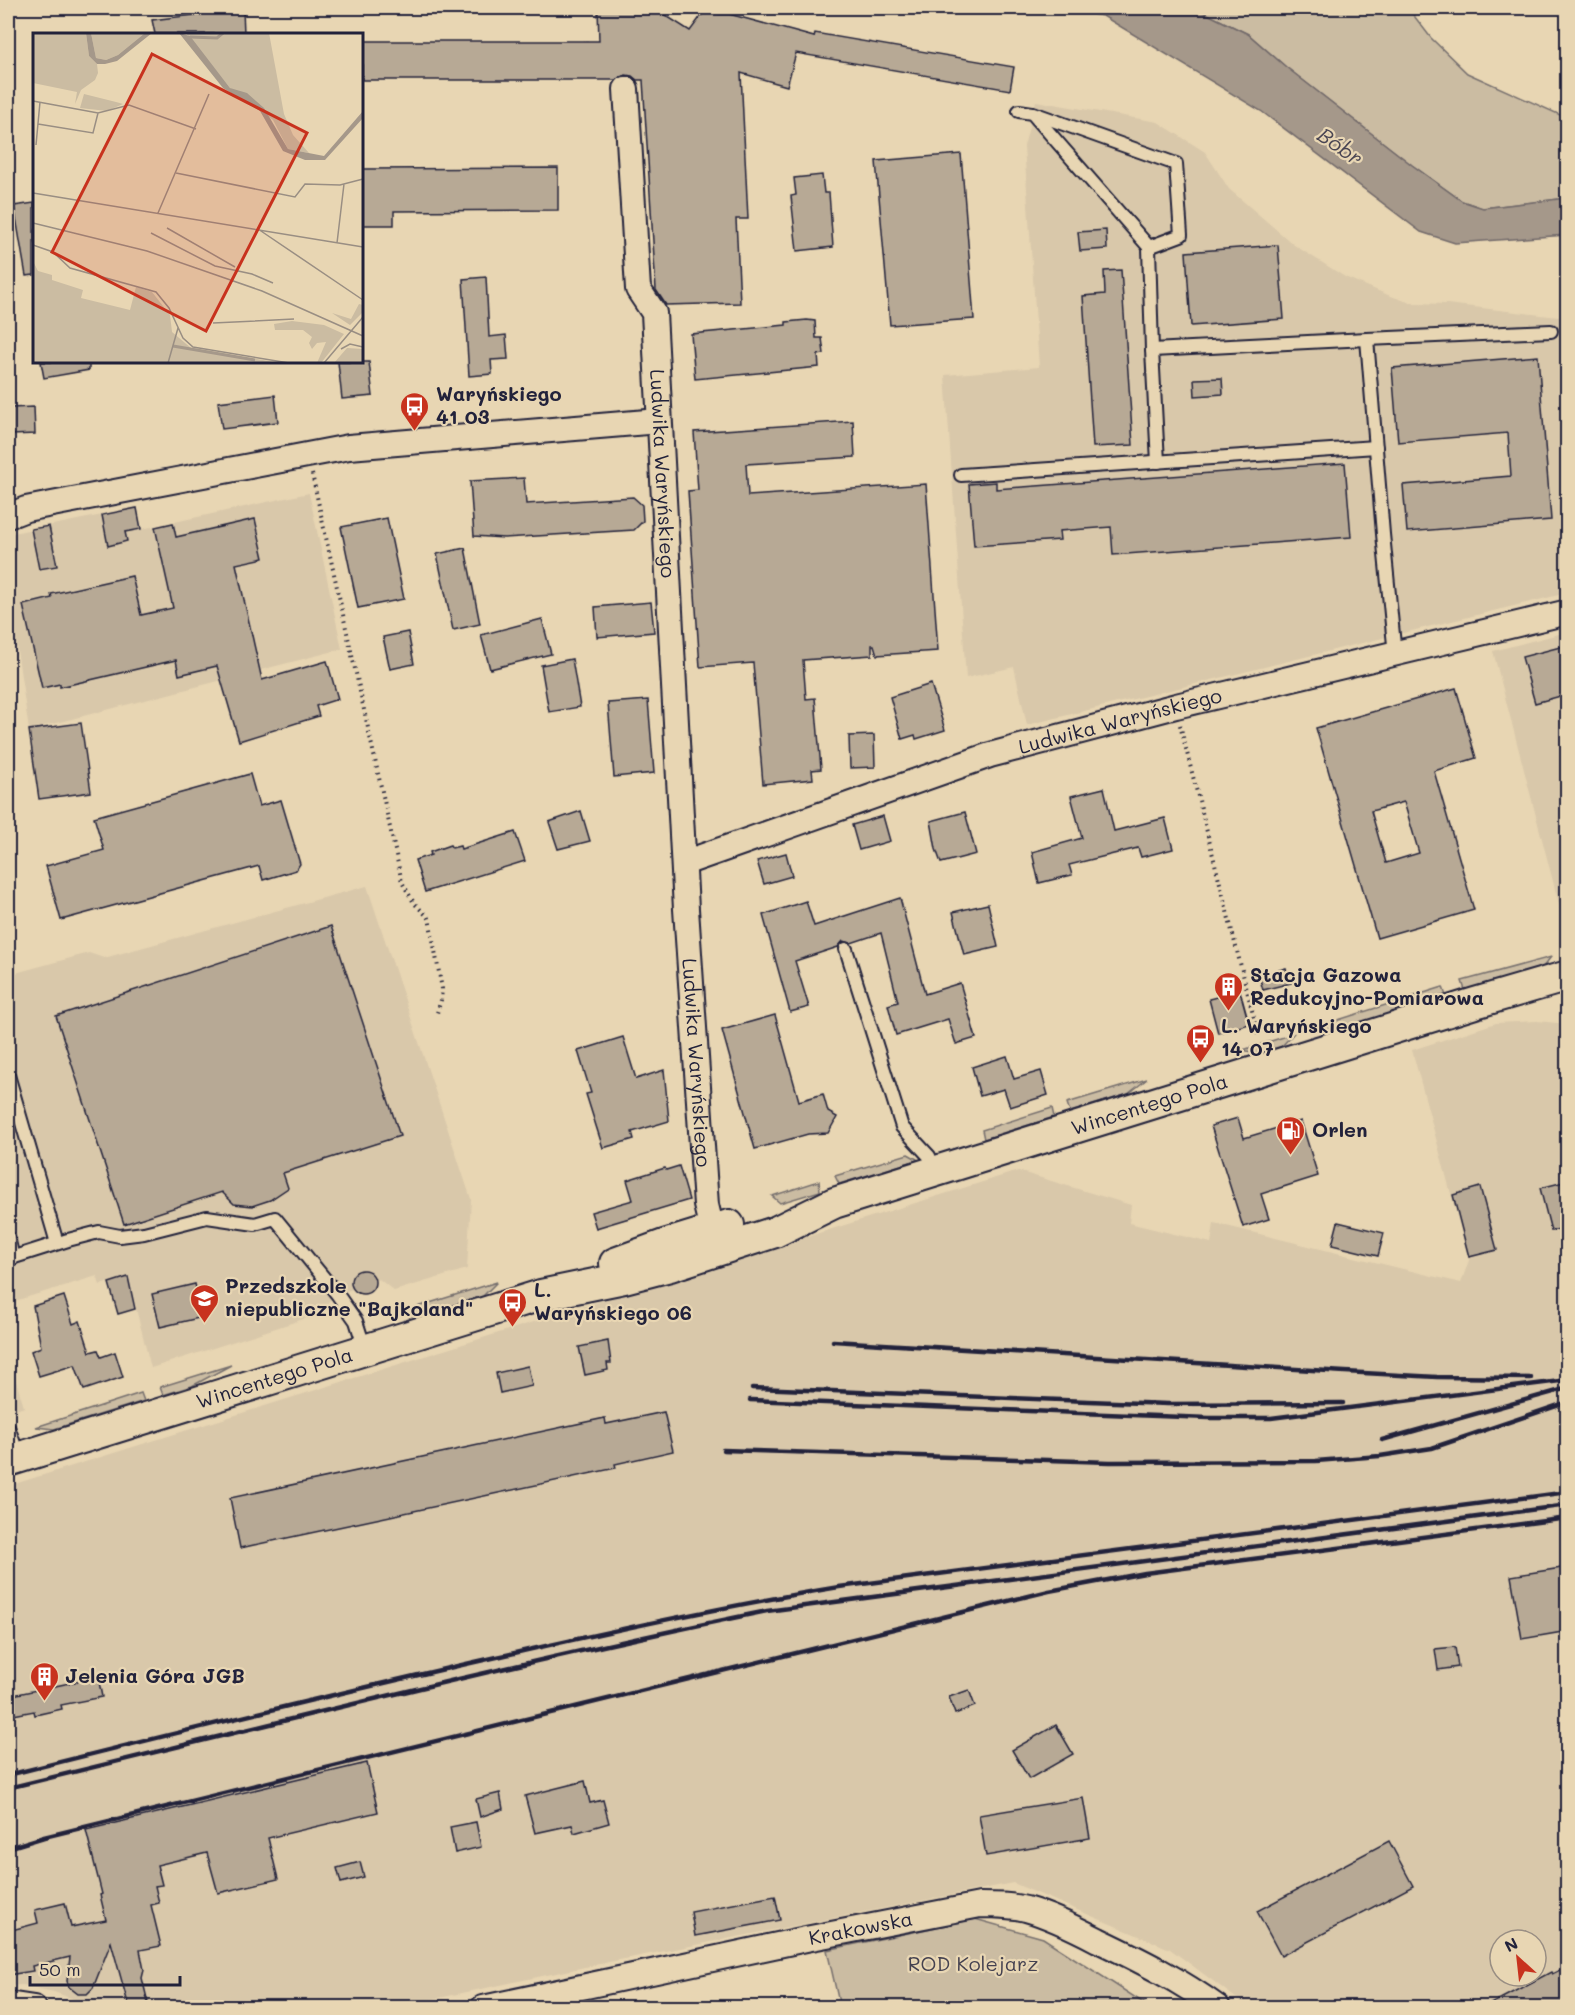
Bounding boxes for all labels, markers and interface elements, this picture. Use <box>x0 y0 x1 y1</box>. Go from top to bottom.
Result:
inset map <box>33 33 363 363</box>
water label: Bóbr <box>1313 121 1369 171</box>
street label: Ludwika Waryńskiego <box>645 368 682 579</box>
place label: Waryńskiego 41 03 <box>436 380 562 429</box>
bus stop icon: Waryńskiego 41 03 <box>399 390 431 432</box>
street label: Ludwika Waryńskiego <box>1015 681 1224 759</box>
street label: Ludwika Waryńskiego <box>677 957 717 1168</box>
place label: Stacja Gazowa Redukcyjno-Pomiarowa <box>1250 961 1484 1010</box>
building icon: Stacja Gazowa Redukcyjno-Pomiarowa <box>1213 970 1245 1012</box>
place label: L. Waryńskiego 14 07 <box>1221 1012 1372 1061</box>
bus stop icon: L. Waryńskiego 14 07 <box>1184 1022 1216 1064</box>
street label: Wincentego Pola <box>1068 1067 1231 1140</box>
fuel station icon: Orlen <box>1275 1114 1307 1156</box>
place label: Orlen <box>1312 1116 1367 1142</box>
place label: Przedszkole niepubliczne "Bajkoland" <box>225 1272 474 1321</box>
place label: L. Waryńskiego 06 <box>534 1276 692 1325</box>
school or university icon: Przedszkole niepubliczne "Bajkoland" <box>188 1282 220 1324</box>
bus stop icon: L. Waryńskiego 06 <box>497 1286 529 1328</box>
street label: Wincentego Pola <box>193 1340 356 1414</box>
building icon: Jelenia Góra JGB <box>28 1660 60 1702</box>
place label: Jelenia Góra JGB <box>65 1662 245 1688</box>
street label: Krakowska <box>806 1904 915 1950</box>
north arrow <box>1488 1928 1548 1988</box>
text: N <box>1501 1932 1521 1956</box>
scale bar <box>30 1949 180 1987</box>
park label: ROD Kolejarz <box>908 1950 1038 1976</box>
text: 50 m <box>39 1957 81 1981</box>

